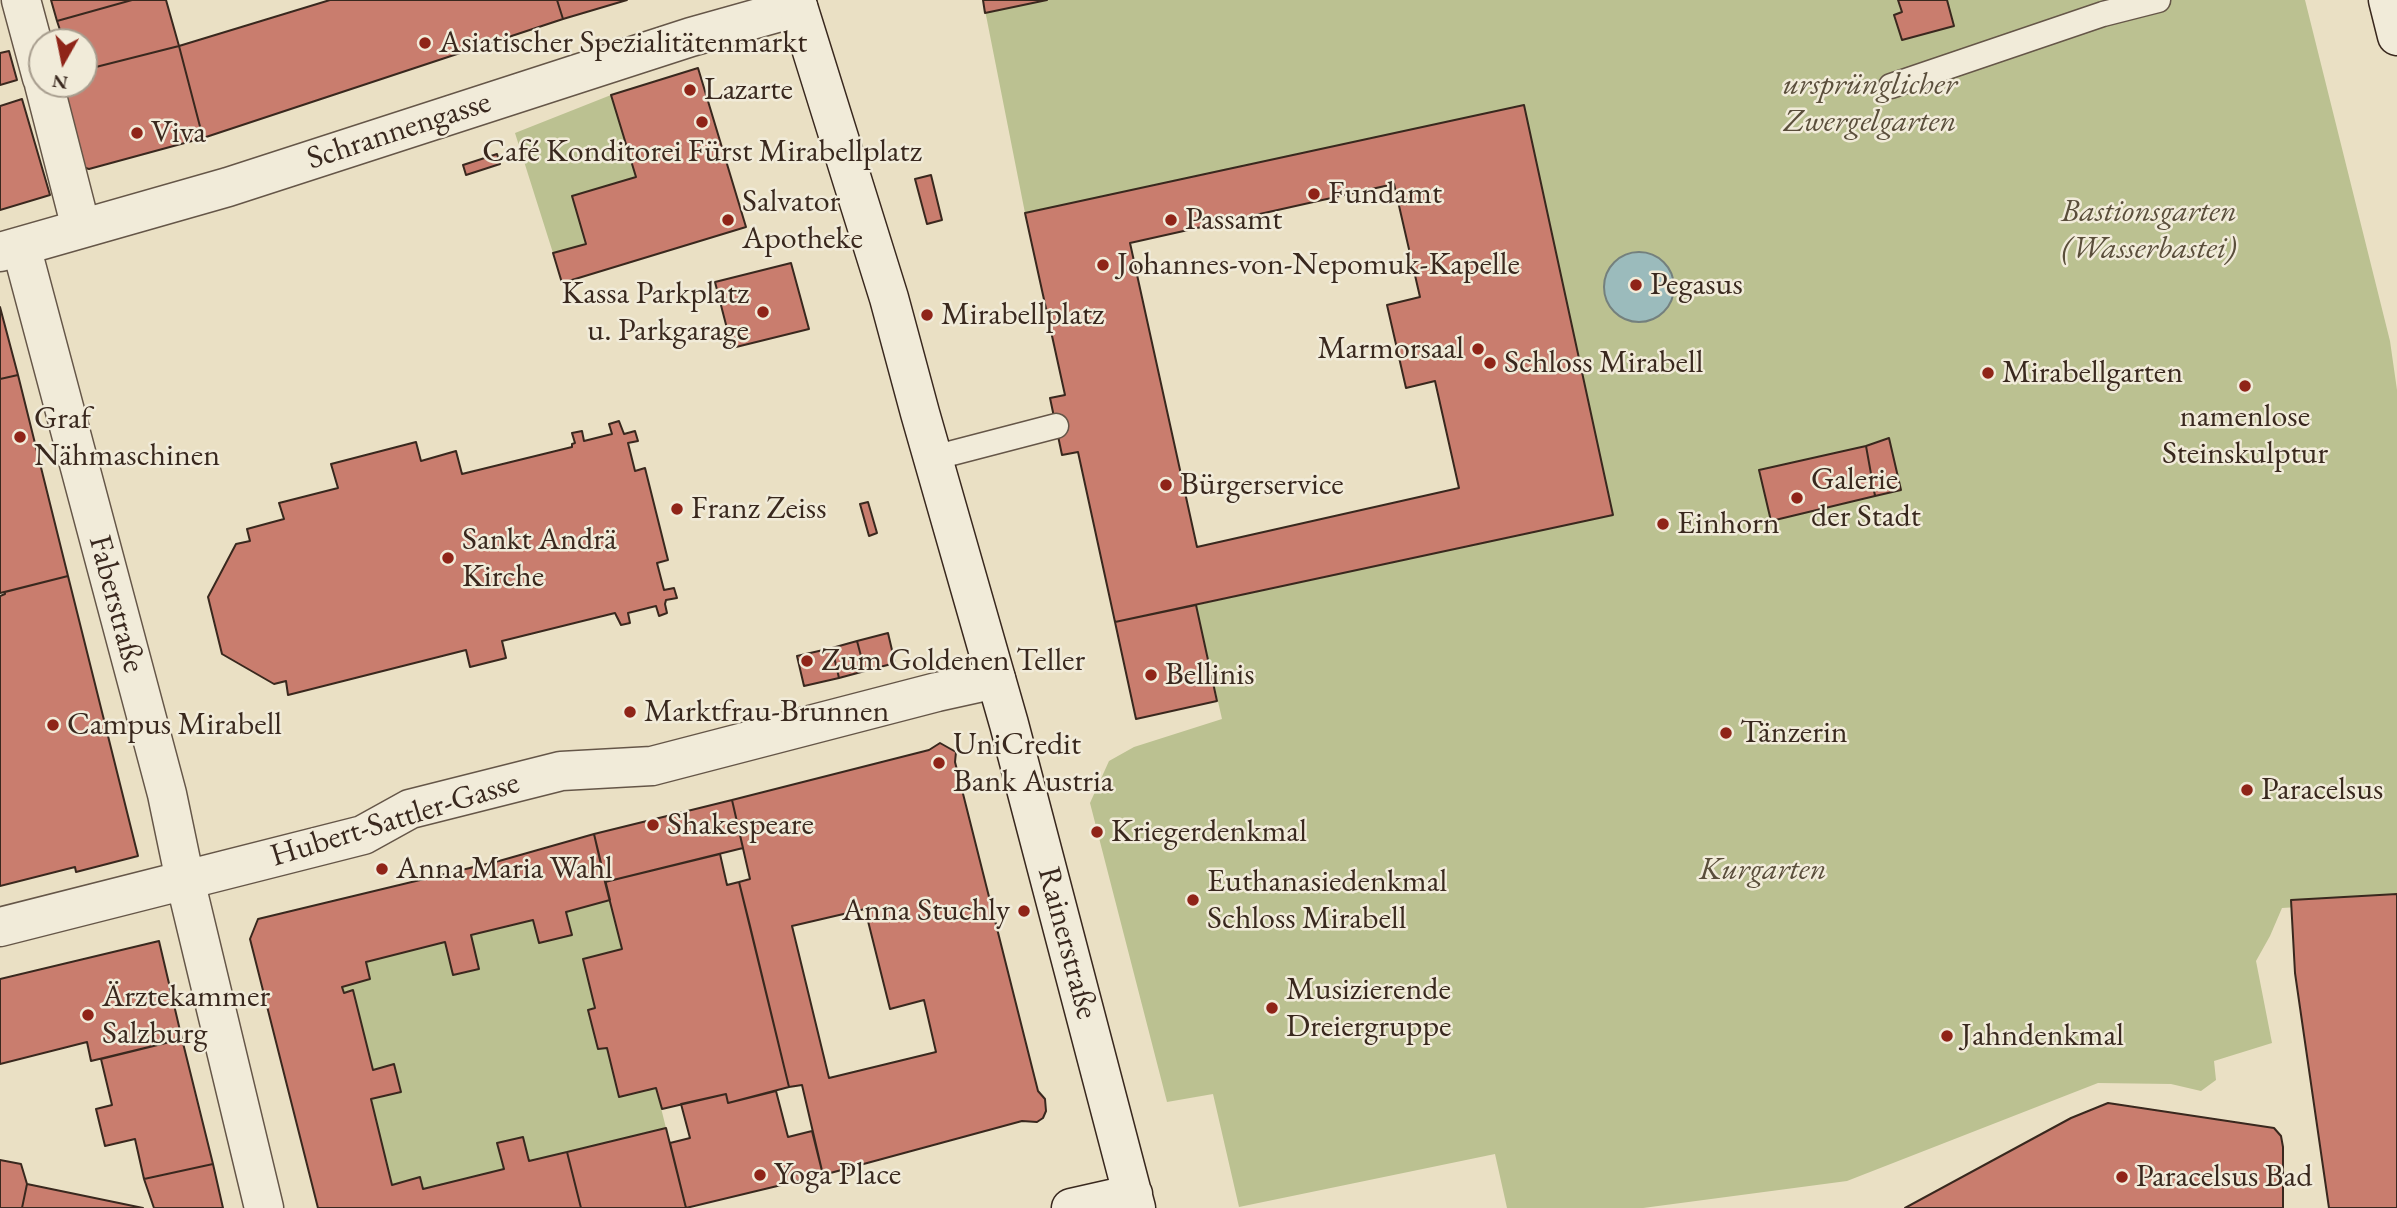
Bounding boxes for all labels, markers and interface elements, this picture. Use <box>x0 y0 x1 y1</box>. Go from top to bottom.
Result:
place label: Asiatischer Spezialitätenmarkt <box>439 24 807 62</box>
north arrow <box>28 28 98 98</box>
marker: Asiatischer Spezialitätenmarkt <box>417 35 433 51</box>
park label: ursprünglicher Zwergelgarten <box>1783 66 1957 141</box>
text: N <box>50 69 69 96</box>
place label: Lazarte <box>704 71 793 109</box>
marker: Lazarte <box>682 82 698 98</box>
street label: Schrannengasse <box>302 83 496 179</box>
place label: Viva <box>151 114 206 152</box>
marker: Café Konditorei Fürst Mirabellplatz <box>694 114 710 130</box>
marker: Viva <box>129 125 145 141</box>
place label: Café Konditorei Fürst Mirabellplatz <box>482 133 922 171</box>
place label: Fundamt <box>1328 175 1442 213</box>
place label: Salvator Apotheke <box>742 183 863 258</box>
marker: Fundamt <box>1306 186 1322 202</box>
park label: Bastionsgarten (Wasserbastei) <box>2061 193 2237 268</box>
place label: Passamt <box>1185 201 1282 239</box>
marker: Salvator Apotheke <box>720 212 736 228</box>
marker: Passamt <box>1163 212 1179 228</box>
place label: Johannes-von-Nepomuk-Kapelle <box>1117 246 1520 284</box>
marker: Johannes-von-Nepomuk-Kapelle <box>1095 257 1111 273</box>
place label: Pegasus <box>1650 266 1743 304</box>
place label: Kassa Parkplatz u. Parkgarage <box>561 275 749 350</box>
marker: Pegasus <box>1628 277 1644 293</box>
place label: Mirabellplatz <box>941 296 1104 334</box>
marker: Kassa Parkplatz u. Parkgarage <box>755 304 771 320</box>
marker: Mirabellplatz <box>919 307 935 323</box>
place label: Marmorsaal <box>1317 330 1464 368</box>
marker: Marmorsaal <box>1470 341 1486 357</box>
place label: Schloss Mirabell <box>1504 344 1703 382</box>
place label: Mirabellgarten <box>2002 354 2183 392</box>
marker: Schloss Mirabell <box>1482 355 1498 371</box>
marker: Mirabellgarten <box>1980 365 1996 381</box>
marker: namenlose Steinskulptur <box>2237 378 2253 394</box>
place label: namenlose Steinskulptur <box>2162 398 2328 473</box>
place label: Graf Nähmaschinen <box>34 400 220 475</box>
marker: Graf Nähmaschinen <box>12 429 28 445</box>
place label: Galerie der Stadt <box>1811 461 1921 536</box>
place label: Bürgerservice <box>1180 466 1344 504</box>
marker: Bürgerservice <box>1158 477 1174 493</box>
place label: Franz Zeiss <box>691 490 826 528</box>
marker: Galerie der Stadt <box>1789 490 1805 506</box>
marker: Franz Zeiss <box>669 501 685 517</box>
place label: Einhorn <box>1677 505 1780 543</box>
marker: Einhorn <box>1655 516 1671 532</box>
place label: Sankt Andrä Kirche <box>462 521 617 596</box>
street label: Faberstraße <box>79 531 153 677</box>
marker: Sankt Andrä Kirche <box>440 550 456 566</box>
place label: Zum Goldenen Teller <box>821 642 1085 680</box>
marker: Zum Goldenen Teller <box>799 653 815 669</box>
place label: Bellinis <box>1165 656 1255 694</box>
marker: Bellinis <box>1143 667 1159 683</box>
place label: Marktfrau-Brunnen <box>644 693 889 731</box>
marker: Marktfrau-Brunnen <box>622 704 638 720</box>
place label: Campus Mirabell <box>67 706 282 744</box>
place label: Tänzerin <box>1740 714 1848 752</box>
marker: Campus Mirabell <box>45 717 61 733</box>
marker: Tänzerin <box>1718 725 1734 741</box>
place label: UniCredit Bank Austria <box>953 726 1114 801</box>
marker: UniCredit Bank Austria <box>931 755 947 771</box>
street label: Hubert-Sattler-Gasse <box>266 764 524 876</box>
place label: Paracelsus <box>2261 771 2383 809</box>
marker: Paracelsus <box>2239 782 2255 798</box>
place label: Shakespeare <box>667 806 814 844</box>
place label: Kriegerdenkmal <box>1111 813 1307 851</box>
marker: Shakespeare <box>645 817 661 833</box>
marker: Kriegerdenkmal <box>1089 824 1105 840</box>
place label: Anna Maria Wahl <box>396 850 613 888</box>
park label: Kurgarten <box>1699 851 1827 889</box>
marker: Anna Maria Wahl <box>374 861 390 877</box>
street label: Rainerstraße <box>1028 863 1106 1023</box>
place label: Euthanasiedenkmal Schloss Mirabell <box>1207 863 1447 938</box>
place label: Anna Stuchly <box>842 892 1010 930</box>
marker: Euthanasiedenkmal Schloss Mirabell <box>1185 892 1201 908</box>
marker: Anna Stuchly <box>1016 903 1032 919</box>
place label: Musizierende Dreiergruppe <box>1286 971 1451 1046</box>
place label: Ärztekammer Salzburg <box>102 978 270 1053</box>
marker: Musizierende Dreiergruppe <box>1264 1000 1280 1016</box>
marker: Ärztekammer Salzburg <box>80 1007 96 1023</box>
place label: Jahndenkmal <box>1961 1017 2124 1055</box>
marker: Jahndenkmal <box>1939 1028 1955 1044</box>
place label: Yoga Place <box>774 1156 901 1194</box>
place label: Paracelsus Bad <box>2136 1158 2313 1196</box>
marker: Yoga Place <box>752 1167 768 1183</box>
marker: Paracelsus Bad <box>2114 1169 2130 1185</box>

